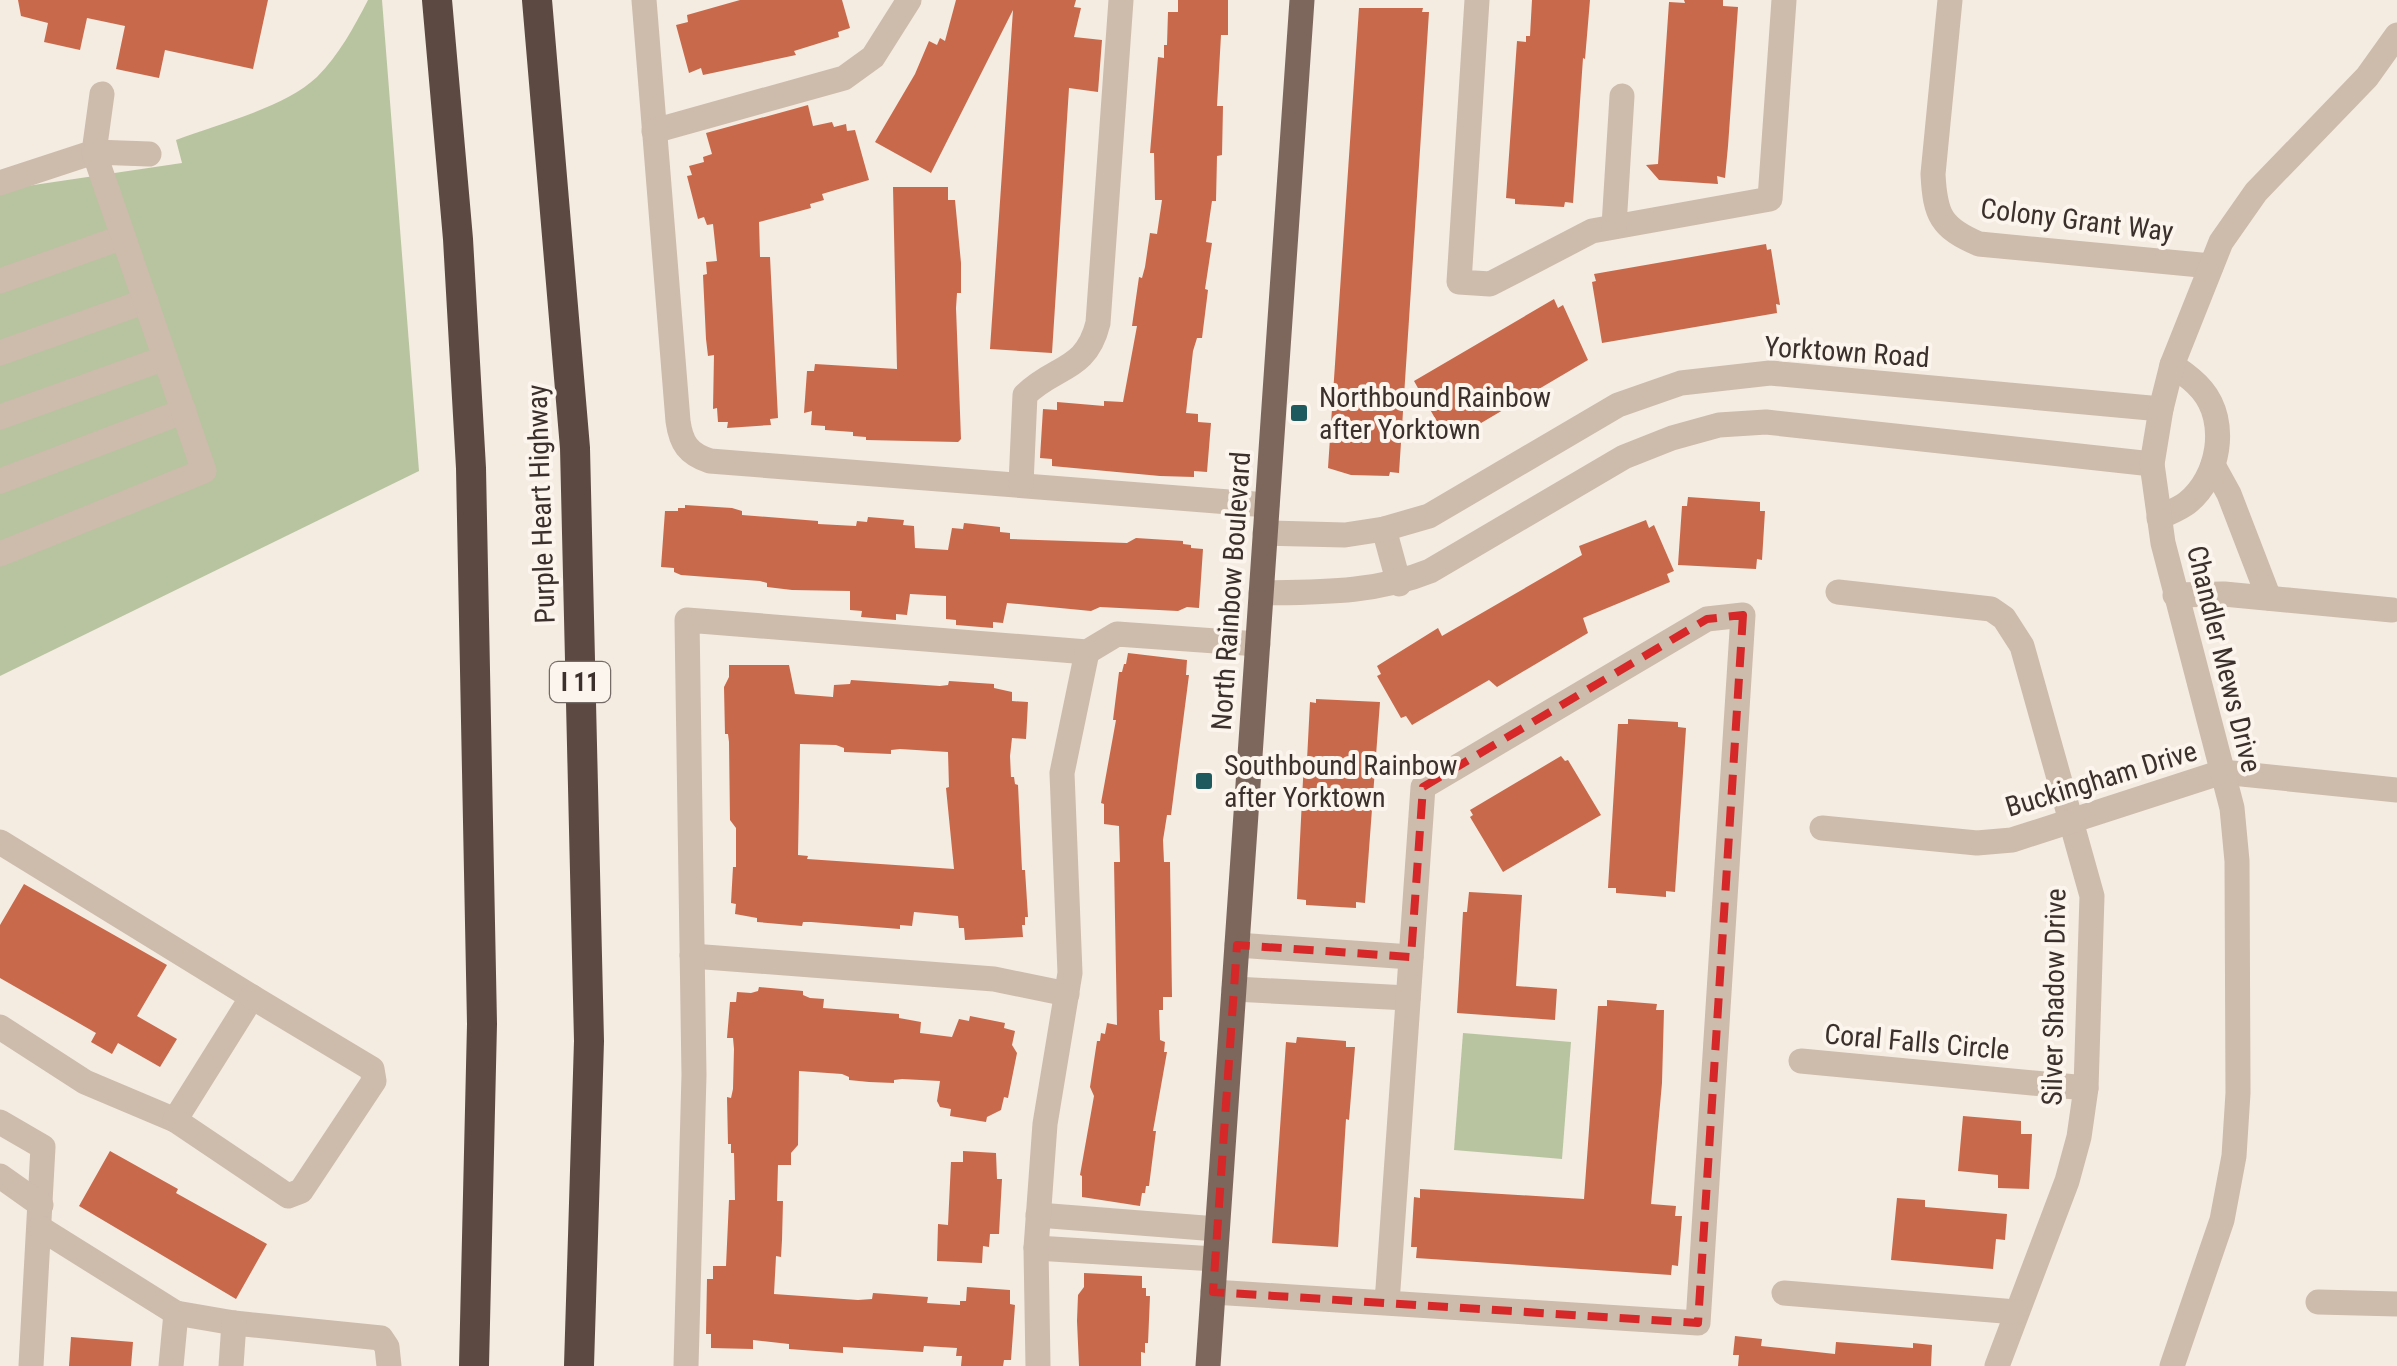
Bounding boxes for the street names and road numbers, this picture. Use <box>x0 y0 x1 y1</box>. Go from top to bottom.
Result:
street label: Colony Grant Way <box>1979 192 2176 248</box>
street label: Yorktown Road <box>1763 330 1931 374</box>
street label: Purple Heart Highway <box>520 383 562 624</box>
street label: North Rainbow Boulevard <box>1205 451 1257 731</box>
street label: Chandler Mews Drive <box>2180 542 2268 776</box>
road number: I 11 <box>550 662 610 702</box>
street label: Buckingham Drive <box>2001 734 2201 824</box>
street label: Silver Shadow Drive <box>2036 888 2072 1106</box>
street label: Coral Falls Circle <box>1823 1017 2011 1067</box>

